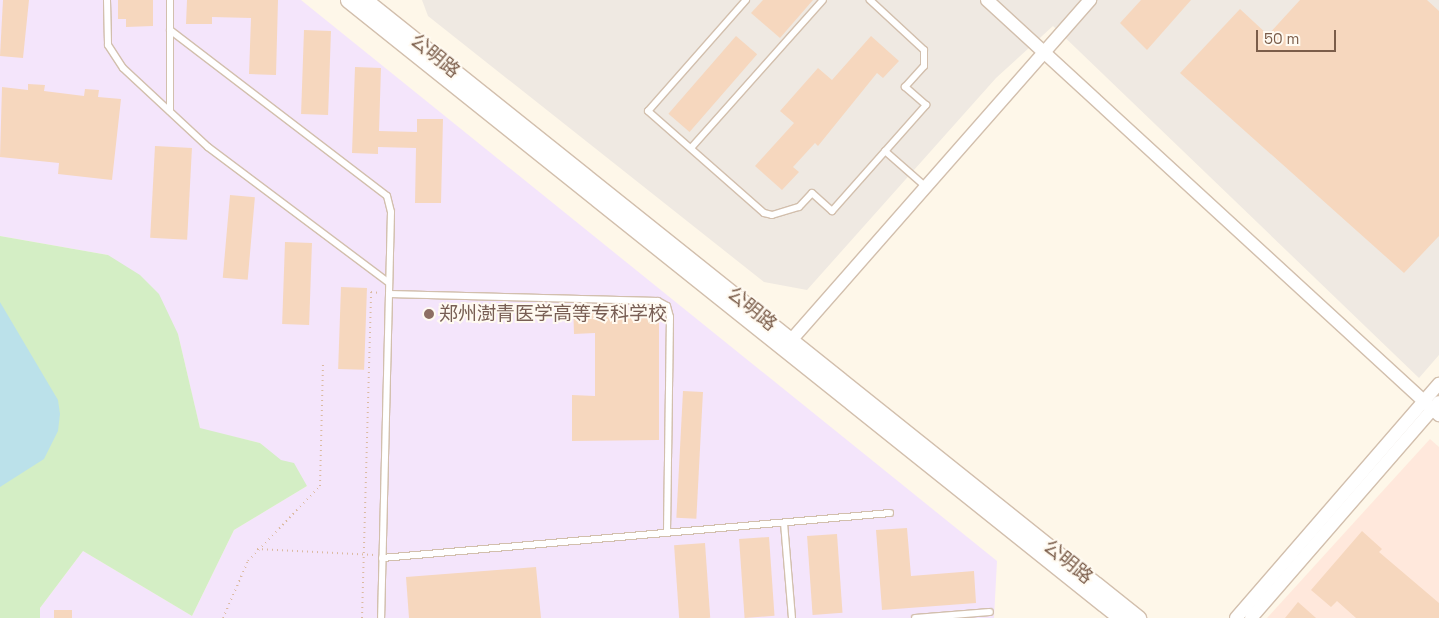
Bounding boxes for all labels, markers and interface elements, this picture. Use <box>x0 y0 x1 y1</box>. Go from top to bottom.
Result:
scale bar <box>1259 20 1339 52</box>
street label: 公明路 <box>406 29 464 83</box>
text: 50 m <box>1264 29 1299 48</box>
street label: 公明路 <box>723 282 781 336</box>
place label: 郑州澍青医学高等专科学校 <box>439 303 667 325</box>
marker: 郑州澍青医学高等专科学校 <box>423 308 435 320</box>
street label: 公明路 <box>1039 535 1097 589</box>

